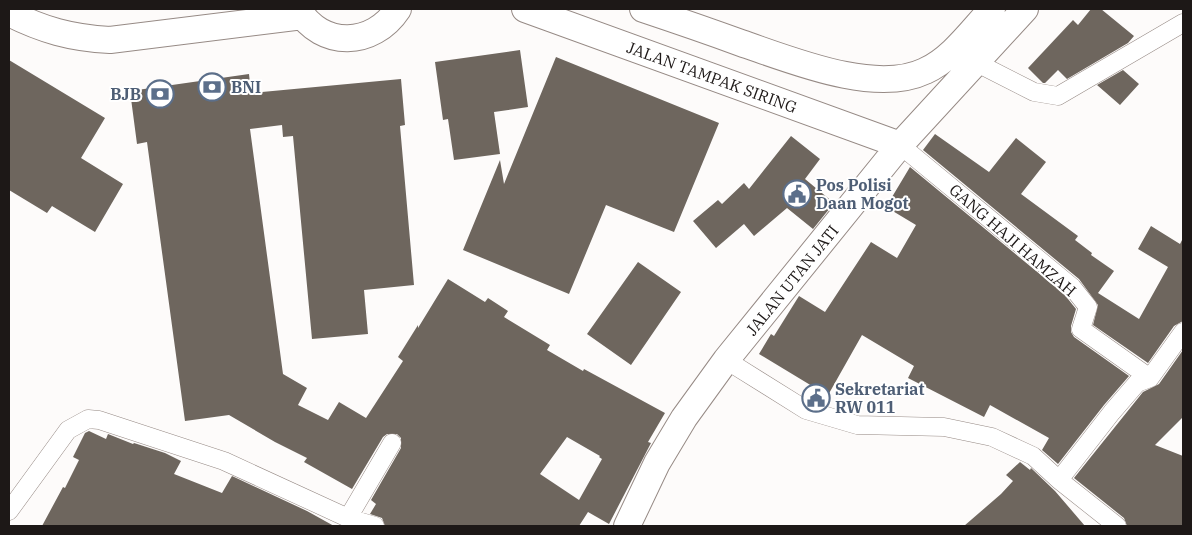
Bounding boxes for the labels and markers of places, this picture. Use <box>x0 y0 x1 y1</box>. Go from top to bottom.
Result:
bank icon: BNI <box>197 72 227 102</box>
place label: BNI <box>231 77 261 97</box>
bank icon: BJB <box>145 79 175 109</box>
place label: BJB <box>110 84 141 104</box>
place label: Pos Polisi Daan Mogot <box>816 175 909 213</box>
public building icon: Pos Polisi Daan Mogot <box>782 179 812 209</box>
place label: Sekretariat RW 011 <box>835 379 925 417</box>
public building icon: Sekretariat RW 011 <box>801 383 831 413</box>

